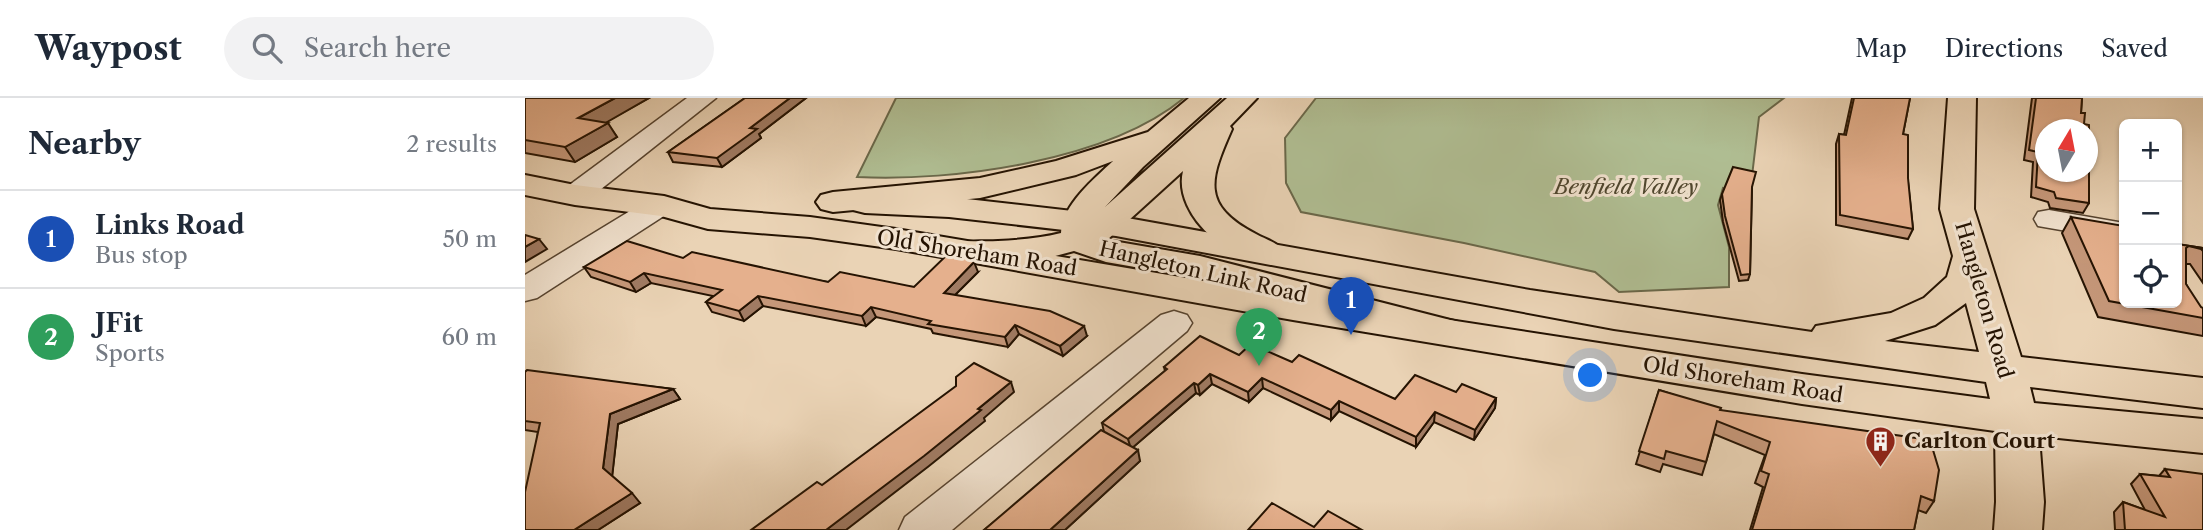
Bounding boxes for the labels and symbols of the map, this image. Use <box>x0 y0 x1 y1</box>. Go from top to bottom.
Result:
north arrow <box>2035 119 2098 182</box>
park label: Benfield Valley <box>1552 174 1698 199</box>
street label: Hangleton Road <box>1950 219 2019 381</box>
street label: Old Shoreham Road <box>875 224 1079 281</box>
street label: Hangleton Link Road <box>1097 235 1310 308</box>
pin: 1 <box>1328 277 1374 335</box>
pin: 2 <box>1236 308 1282 366</box>
street label: Old Shoreham Road <box>1641 351 1845 408</box>
your location <box>1573 358 1607 392</box>
building icon: Carlton Court <box>1864 424 1898 468</box>
place label: Carlton Court <box>1904 428 2056 453</box>

